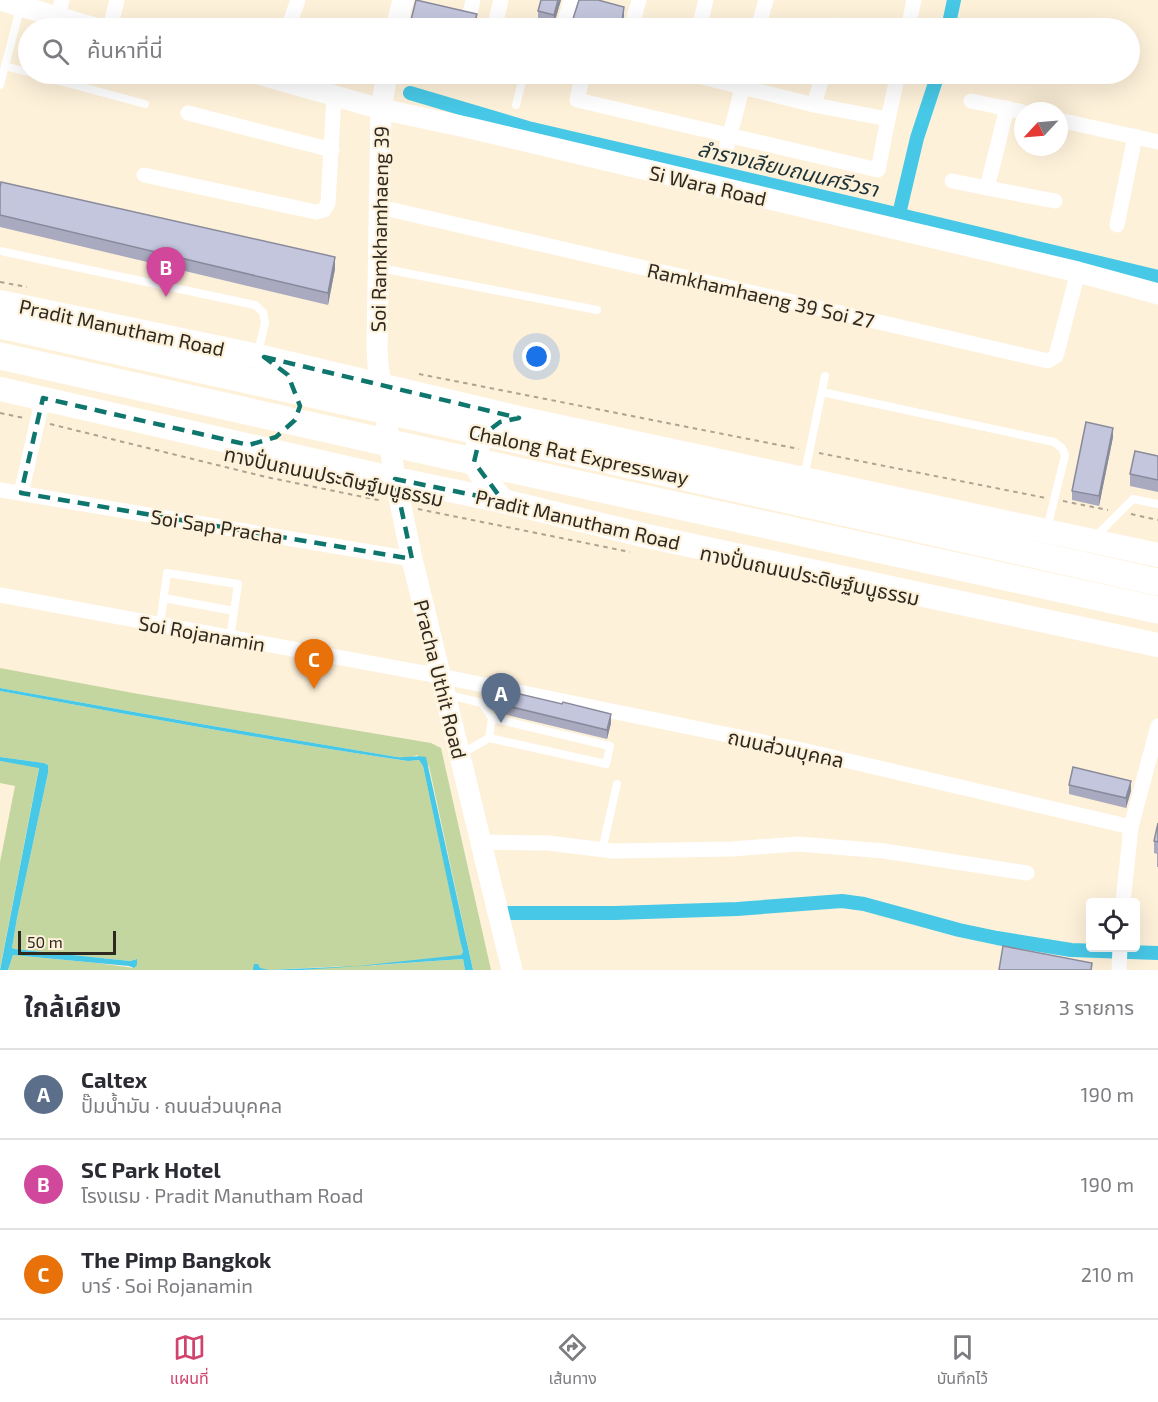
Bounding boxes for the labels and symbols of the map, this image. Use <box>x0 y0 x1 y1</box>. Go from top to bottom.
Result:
north arrow <box>1014 102 1068 156</box>
street label: Soi Ramkhamhaeng 39 <box>365 126 393 332</box>
water label: ลำรางเลียบถนนศรีวรา <box>695 135 882 201</box>
street label: Si Wara Road <box>647 160 769 210</box>
pin: B <box>146 248 186 297</box>
street label: Ramkhamhaeng 39 Soi 27 <box>645 257 877 333</box>
street label: Pradit Manutham Road <box>17 294 227 360</box>
your location <box>522 342 551 371</box>
street label: Chalong Rat Expressway <box>467 419 692 489</box>
street label: ทางปั่นถนนประดิษฐ์มนูธรรม <box>222 441 446 513</box>
street label: Pradit Manutham Road <box>473 484 683 554</box>
street label: Soi Sap Pracha <box>149 504 285 548</box>
street label: ทางปั่นถนนประดิษฐ์มนูธรรม <box>698 540 922 612</box>
street label: Pracha Uthit Road <box>410 597 472 761</box>
street label: Soi Rojanamin <box>137 610 267 656</box>
pin: C <box>294 640 334 689</box>
pin: A <box>482 674 520 723</box>
street label: ถนนส่วนบุคคล <box>726 724 846 773</box>
scale bar <box>18 928 116 956</box>

